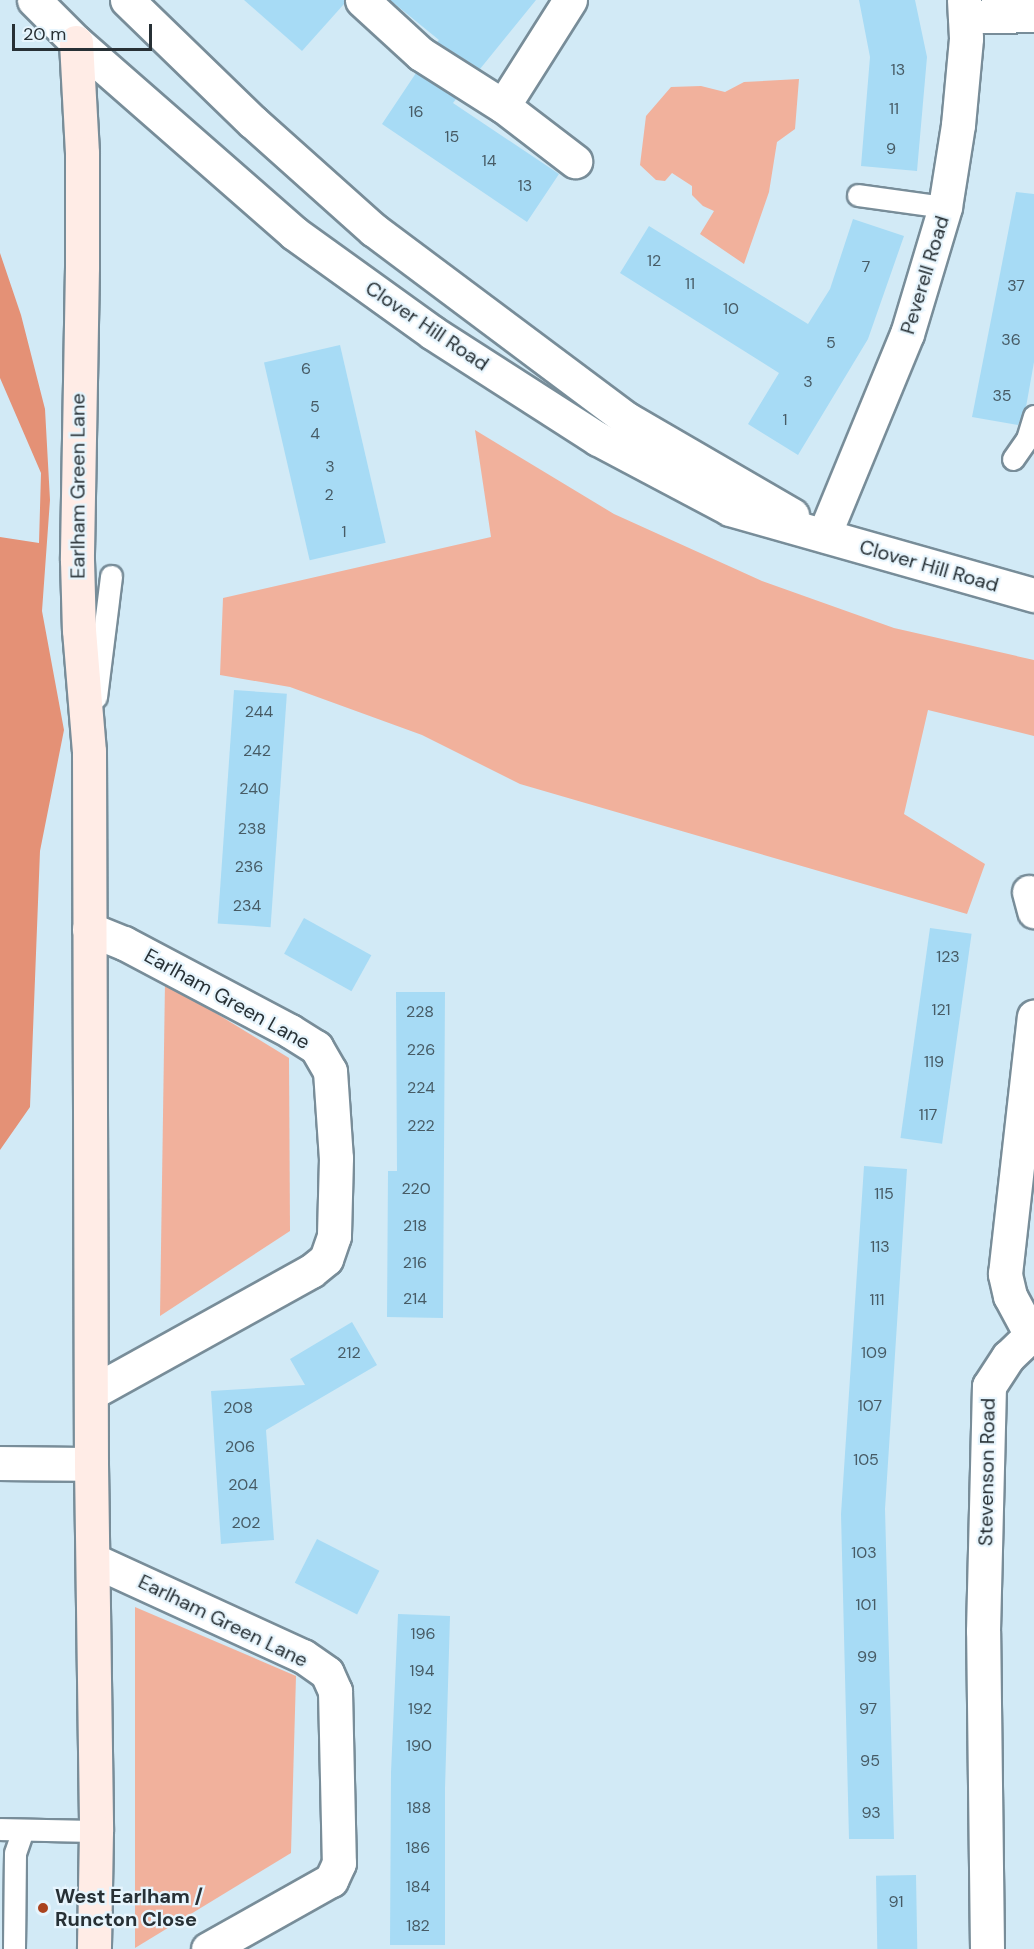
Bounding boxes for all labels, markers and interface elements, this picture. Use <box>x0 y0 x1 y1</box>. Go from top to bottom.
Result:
scale bar <box>15 12 154 50</box>
text: 20 m <box>23 22 66 46</box>
house number: 13 <box>891 60 905 80</box>
house number: 11 <box>889 99 899 119</box>
house number: 16 <box>408 102 424 122</box>
house number: 15 <box>445 127 459 147</box>
house number: 9 <box>886 139 896 159</box>
house number: 14 <box>482 151 496 171</box>
house number: 13 <box>518 176 532 196</box>
street label: Peverell Road <box>896 213 954 337</box>
house number: 12 <box>647 251 661 271</box>
house number: 7 <box>862 257 870 277</box>
house number: 11 <box>685 274 695 294</box>
street label: Clover Hill Road <box>361 276 493 376</box>
house number: 37 <box>1007 276 1025 296</box>
house number: 10 <box>723 299 739 319</box>
house number: 36 <box>1001 330 1021 350</box>
house number: 5 <box>826 333 836 353</box>
house number: 6 <box>301 359 311 379</box>
house number: 3 <box>803 372 813 392</box>
house number: 35 <box>992 386 1012 406</box>
street label: Earlham Green Lane <box>66 393 90 579</box>
house number: 5 <box>310 397 320 417</box>
house number: 1 <box>783 410 787 430</box>
house number: 4 <box>310 424 320 444</box>
house number: 3 <box>325 457 335 477</box>
house number: 2 <box>324 485 334 505</box>
house number: 1 <box>342 522 346 542</box>
street label: Clover Hill Road <box>857 535 1001 597</box>
house number: 244 <box>245 702 273 722</box>
house number: 242 <box>243 741 271 761</box>
house number: 240 <box>239 779 269 799</box>
house number: 238 <box>238 819 266 839</box>
house number: 236 <box>235 857 263 877</box>
house number: 234 <box>233 896 261 916</box>
street label: Earlham Green Lane <box>140 944 314 1054</box>
house number: 123 <box>936 947 960 967</box>
house number: 121 <box>931 1000 951 1020</box>
house number: 228 <box>406 1002 434 1022</box>
house number: 226 <box>407 1040 435 1060</box>
house number: 119 <box>924 1052 944 1072</box>
house number: 224 <box>407 1078 435 1098</box>
house number: 117 <box>919 1105 937 1125</box>
house number: 222 <box>407 1116 435 1136</box>
house number: 220 <box>401 1179 431 1199</box>
house number: 115 <box>874 1184 894 1204</box>
house number: 218 <box>403 1216 427 1236</box>
house number: 113 <box>870 1237 890 1257</box>
house number: 216 <box>403 1253 427 1273</box>
house number: 214 <box>403 1289 427 1309</box>
house number: 111 <box>870 1290 884 1310</box>
house number: 212 <box>337 1343 361 1363</box>
house number: 109 <box>861 1343 887 1363</box>
house number: 107 <box>858 1396 882 1416</box>
house number: 208 <box>223 1398 253 1418</box>
street label: Stevenson Road <box>974 1398 1000 1546</box>
house number: 206 <box>225 1437 255 1457</box>
house number: 105 <box>853 1450 879 1470</box>
house number: 204 <box>228 1475 258 1495</box>
house number: 202 <box>231 1513 261 1533</box>
house number: 103 <box>851 1543 877 1563</box>
street label: Earlham Green Lane <box>134 1570 312 1672</box>
house number: 101 <box>856 1595 876 1615</box>
house number: 196 <box>410 1624 436 1644</box>
house number: 99 <box>857 1647 877 1667</box>
house number: 194 <box>410 1661 434 1681</box>
house number: 192 <box>408 1699 432 1719</box>
house number: 97 <box>859 1699 877 1719</box>
house number: 190 <box>406 1736 432 1756</box>
house number: 95 <box>860 1751 880 1771</box>
house number: 188 <box>407 1798 431 1818</box>
house number: 93 <box>861 1803 881 1823</box>
house number: 186 <box>406 1838 430 1858</box>
house number: 184 <box>406 1877 430 1897</box>
place label: West Earlham / Runcton Close <box>55 1884 203 1931</box>
house number: 91 <box>889 1892 903 1912</box>
marker: West Earlham / Runcton Close <box>36 1901 50 1915</box>
house number: 182 <box>406 1916 430 1936</box>

